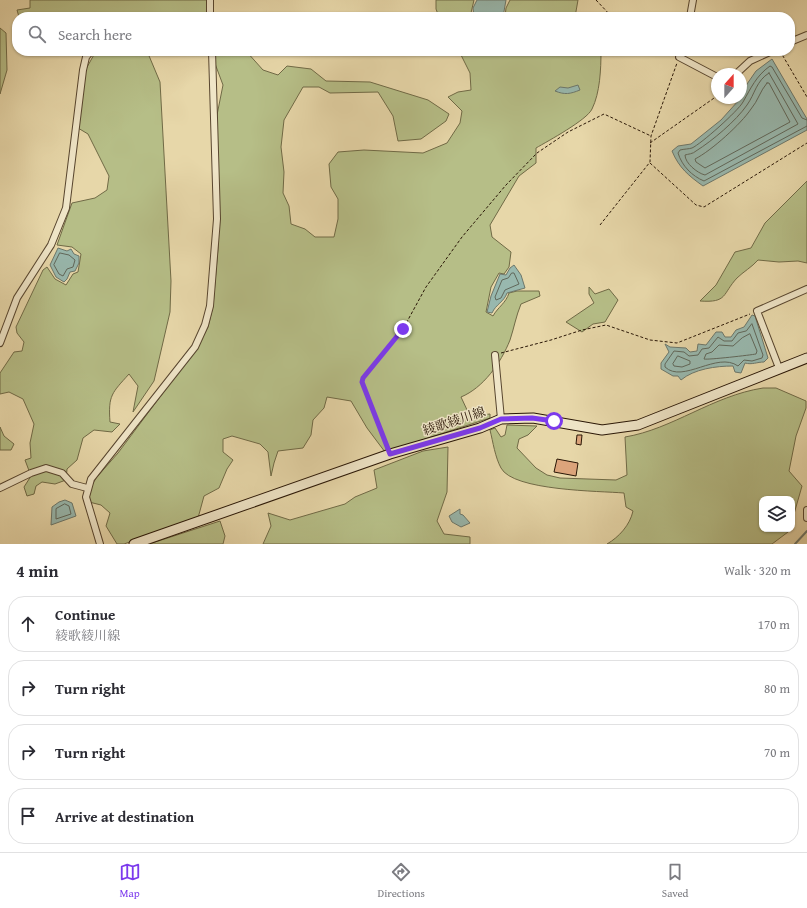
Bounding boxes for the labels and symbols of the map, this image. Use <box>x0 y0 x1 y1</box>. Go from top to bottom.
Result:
north arrow <box>711 68 747 104</box>
route end <box>394 320 412 338</box>
street label: 綾歌綾川線 <box>420 402 488 440</box>
route start <box>545 412 563 430</box>

